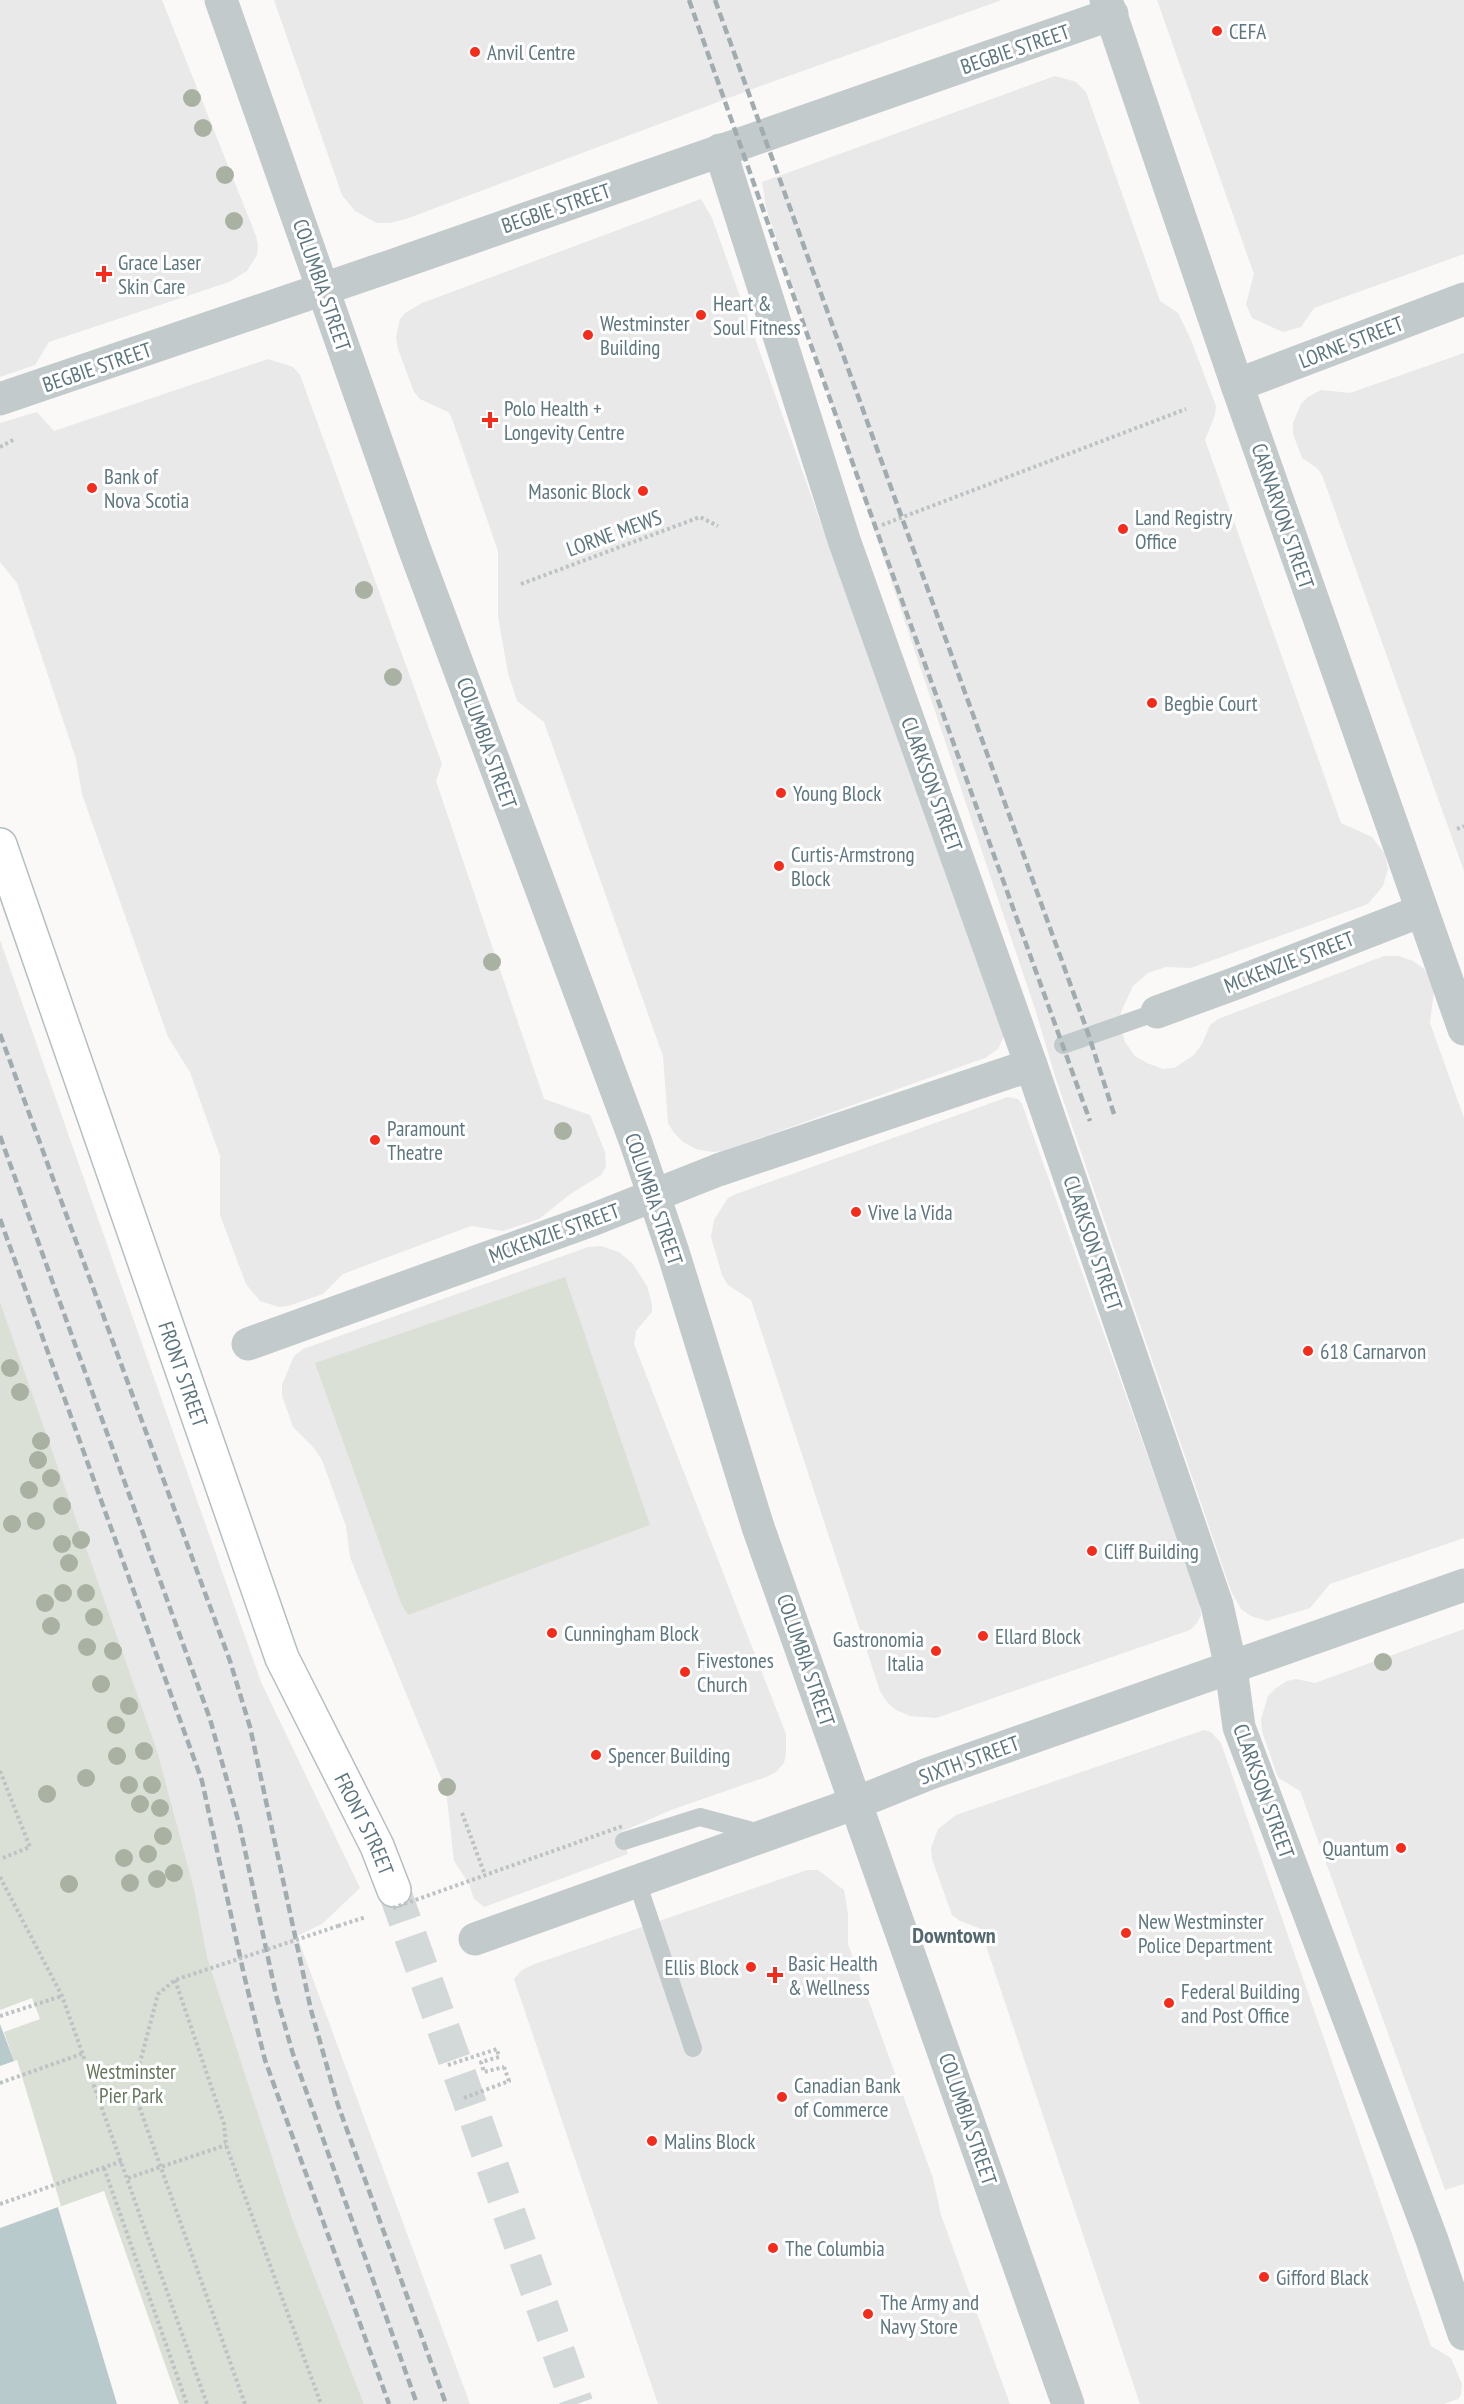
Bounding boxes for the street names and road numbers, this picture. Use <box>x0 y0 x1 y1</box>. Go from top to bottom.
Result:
street label: BEGBIE STREET <box>957 18 1074 80</box>
street label: BEGBIE STREET <box>498 177 615 239</box>
street label: COLUMBIA STREET <box>287 215 357 355</box>
street label: LORNE STREET <box>1295 310 1408 374</box>
street label: BEGBIE STREET <box>39 336 156 398</box>
street label: CARNARVON STREET <box>1245 440 1321 593</box>
street label: LORNE MEWS <box>563 503 665 563</box>
street label: COLUMBIA STREET <box>451 674 524 813</box>
street label: CLARKSON STREET <box>895 713 969 855</box>
street label: MCKENZIE STREET <box>1220 925 1358 999</box>
street label: COLUMBIA STREET <box>619 1129 689 1269</box>
street label: CLARKSON STREET <box>1057 1172 1129 1315</box>
street label: MCKENZIE STREET <box>485 1197 624 1269</box>
street label: FRONT STREET <box>153 1318 215 1431</box>
street label: COLUMBIA STREET <box>771 1590 841 1730</box>
street label: CLARKSON STREET <box>1227 1720 1301 1862</box>
street label: SIXTH STREET <box>915 1729 1023 1791</box>
street label: FRONT STREET <box>329 1768 401 1879</box>
street label: COLUMBIA STREET <box>933 2049 1003 2189</box>

